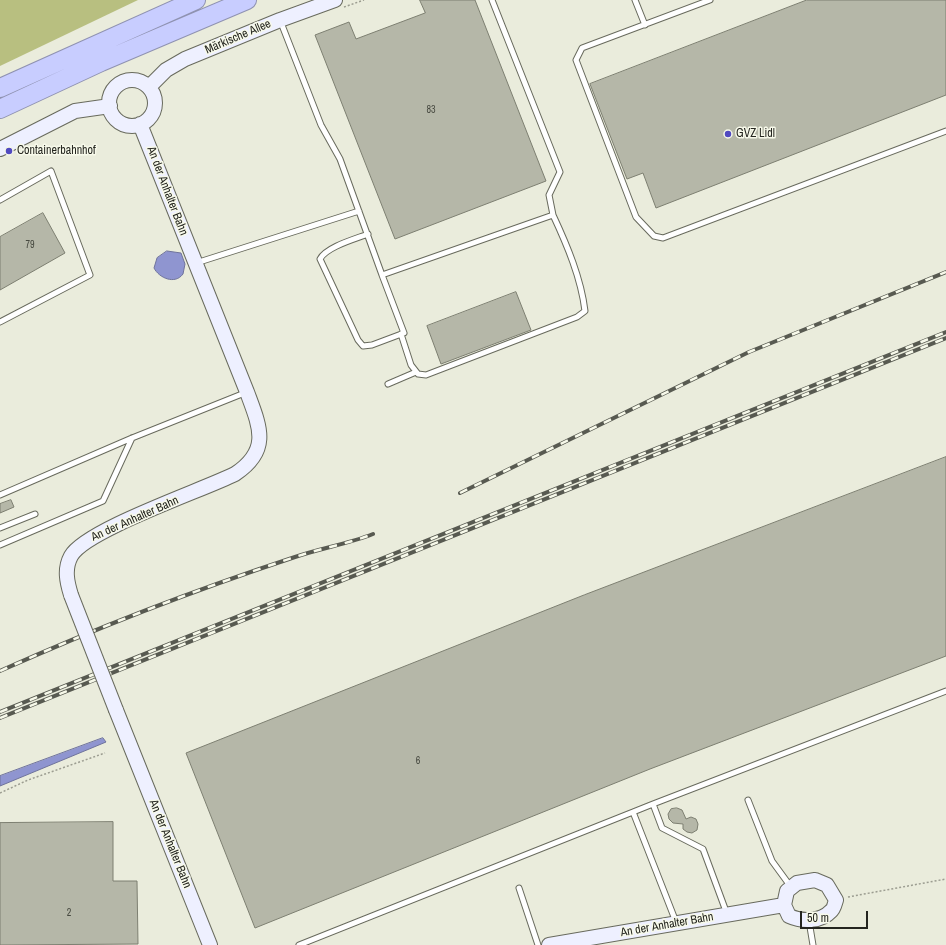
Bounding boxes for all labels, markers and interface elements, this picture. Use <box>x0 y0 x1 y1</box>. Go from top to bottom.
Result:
street label: Märkische Allee <box>203 17 273 57</box>
house number: 83 <box>426 104 436 116</box>
place label: GVZ Lidl <box>736 127 775 141</box>
marker: GVZ Lidl <box>723 129 733 139</box>
place label: Containerbahnhof <box>17 144 96 158</box>
street label: An der Anhalter Bahn <box>143 144 191 238</box>
marker: Containerbahnhof <box>4 146 14 156</box>
house number: 79 <box>25 239 35 251</box>
street label: An der Anhalter Bahn <box>89 493 181 545</box>
house number: 6 <box>416 755 420 767</box>
street label: An der Anhalter Bahn <box>146 798 194 890</box>
scale bar <box>802 903 870 929</box>
house number: 2 <box>67 907 71 919</box>
street label: An der Anhalter Bahn <box>619 910 715 940</box>
text: 50 m <box>807 910 829 926</box>

